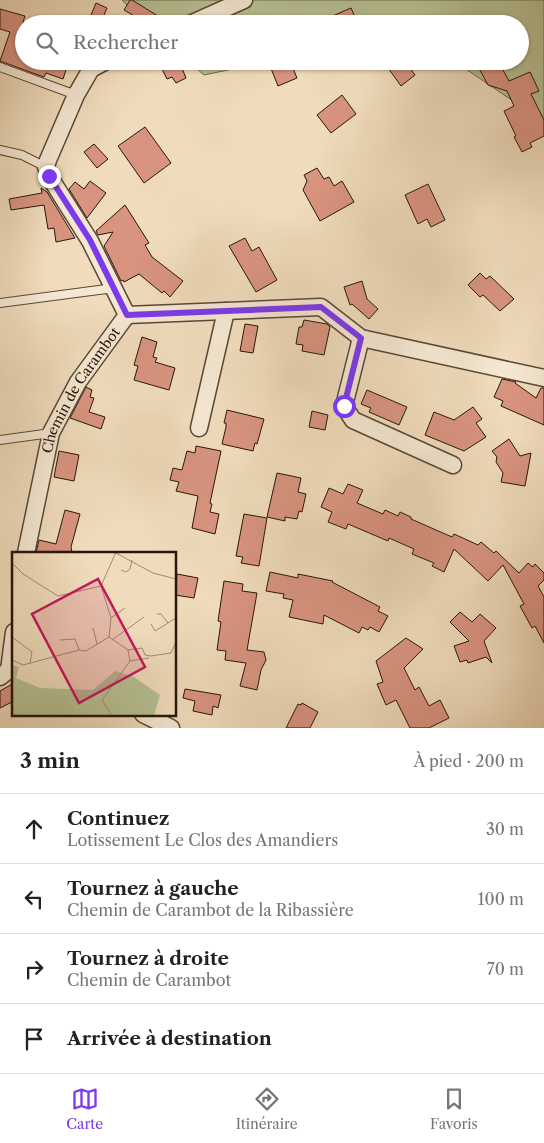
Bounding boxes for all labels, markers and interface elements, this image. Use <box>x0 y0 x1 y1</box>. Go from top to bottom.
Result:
search box <box>15 15 529 70</box>
icon: search <box>33 29 61 57</box>
text: Rechercher <box>73 31 178 54</box>
route end <box>38 165 61 188</box>
street label: Chemin de Carambot <box>38 324 124 455</box>
route start <box>333 395 356 418</box>
inset map <box>12 552 176 716</box>
text: 3 min <box>20 748 80 773</box>
text: À pied · 200 m <box>413 751 524 771</box>
text: Continuez <box>67 807 169 830</box>
icon: ahead <box>20 815 48 843</box>
text: 30 m <box>486 819 524 839</box>
text: Lotissement Le Clos des Amandiers <box>67 830 338 850</box>
text: Tournez à gauche <box>67 877 239 900</box>
icon: left <box>20 885 48 913</box>
text: 100 m <box>478 889 524 909</box>
text: Chemin de Carambot de la Ribassière <box>67 900 354 920</box>
text: Tournez à droite <box>67 947 229 970</box>
icon: right <box>20 955 48 983</box>
text: 70 m <box>487 959 524 979</box>
text: Chemin de Carambot <box>67 970 231 990</box>
icon: arrive <box>20 1025 48 1053</box>
text: Arrivée à destination <box>67 1027 272 1050</box>
tab: Carte <box>66 1085 103 1133</box>
tab: Itinéraire <box>236 1085 298 1133</box>
tab: Favoris <box>430 1085 478 1133</box>

